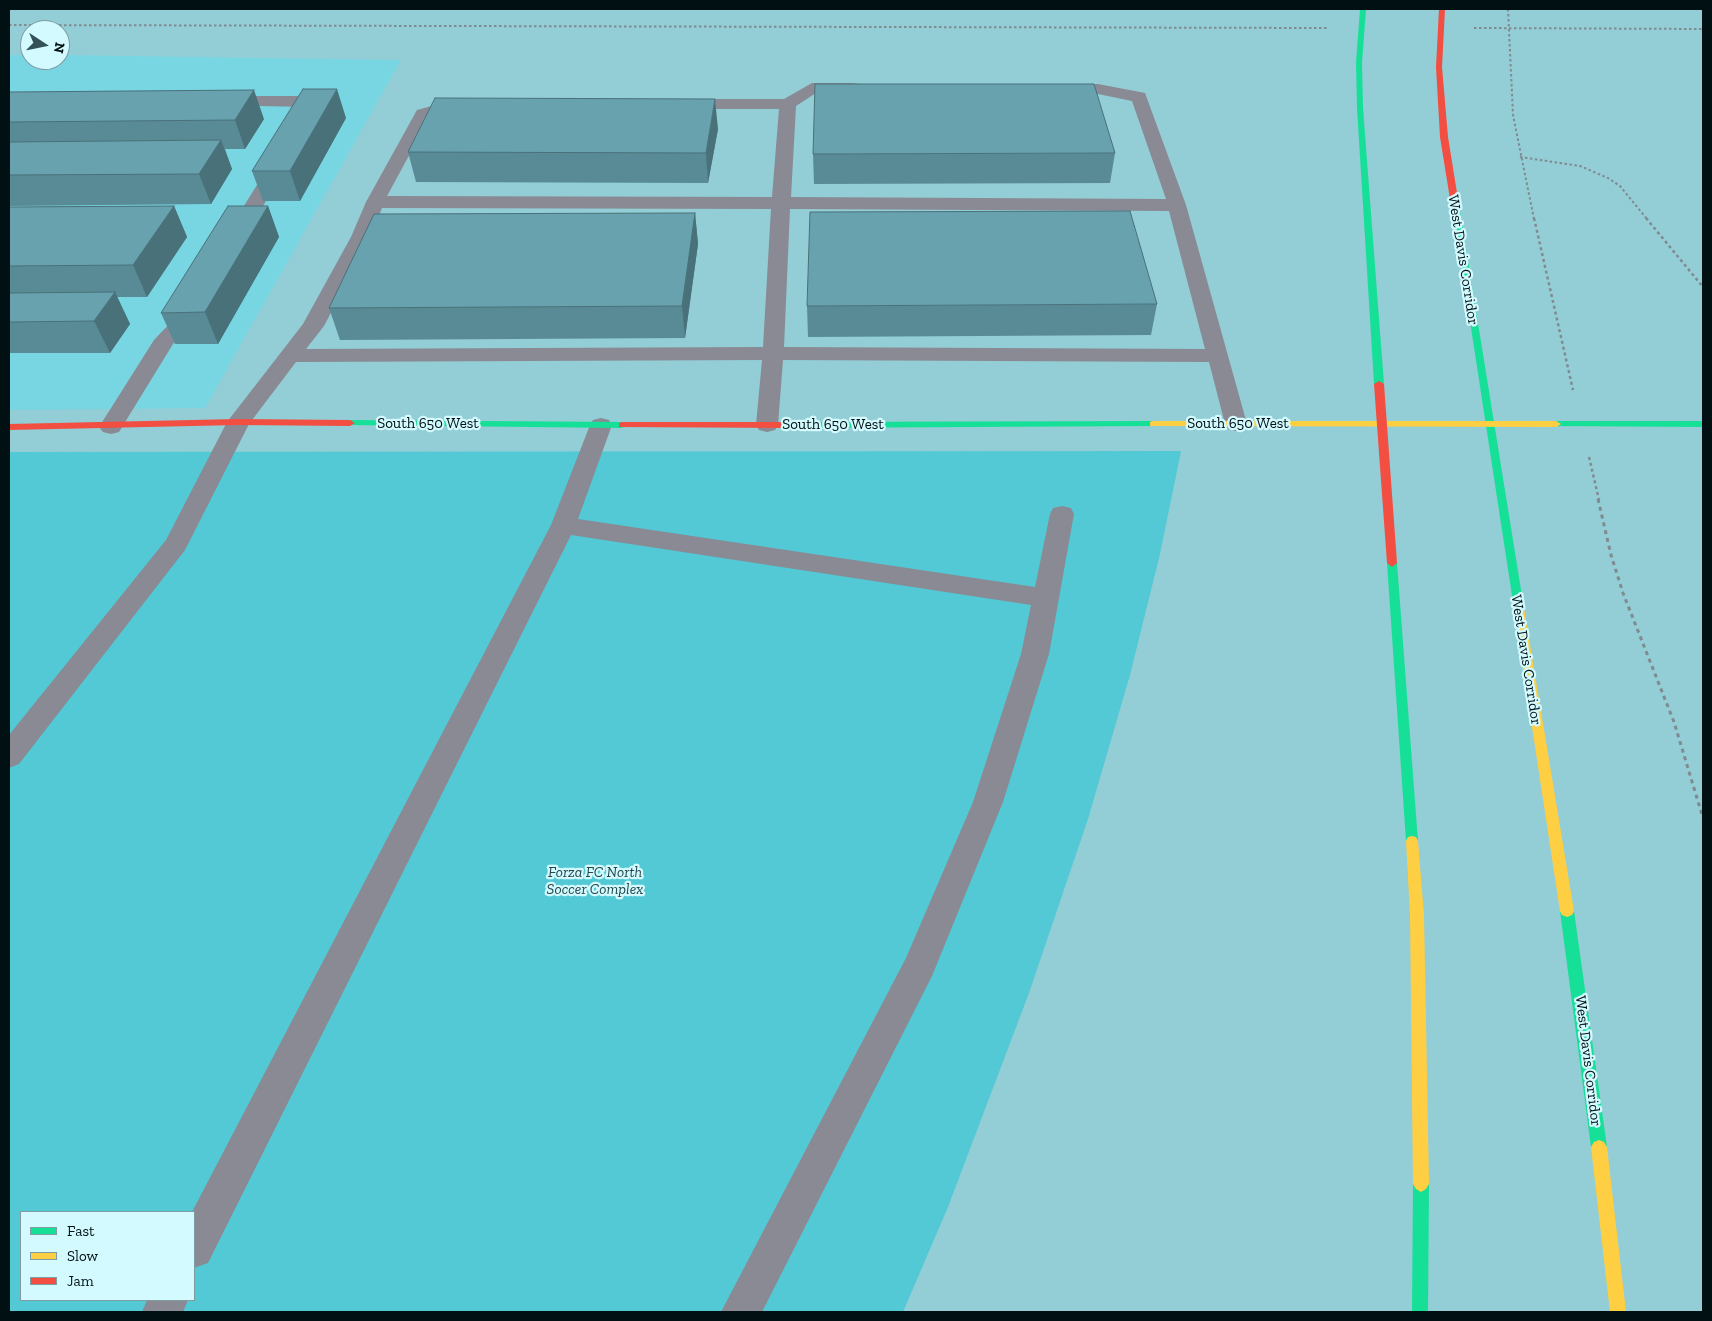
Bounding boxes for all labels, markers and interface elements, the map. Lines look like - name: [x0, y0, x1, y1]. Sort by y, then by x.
- north arrow: [20, 20, 70, 70]
- text: N: [50, 41, 69, 55]
- street label: West Davis Corridor: [1444, 194, 1482, 326]
- street label: South 650 West: [377, 415, 479, 433]
- street label: South 650 West: [1187, 415, 1289, 433]
- street label: South 650 West: [782, 416, 884, 434]
- street label: West Davis Corridor: [1507, 594, 1545, 726]
- park label: Forza FC North Soccer Complex: [547, 864, 643, 899]
- street label: West Davis Corridor: [1571, 995, 1605, 1127]
- legend: [20, 1211, 195, 1301]
- text: Fast: [67, 1222, 95, 1240]
- text: Slow: [67, 1247, 98, 1265]
- text: Jam: [67, 1272, 94, 1290]

